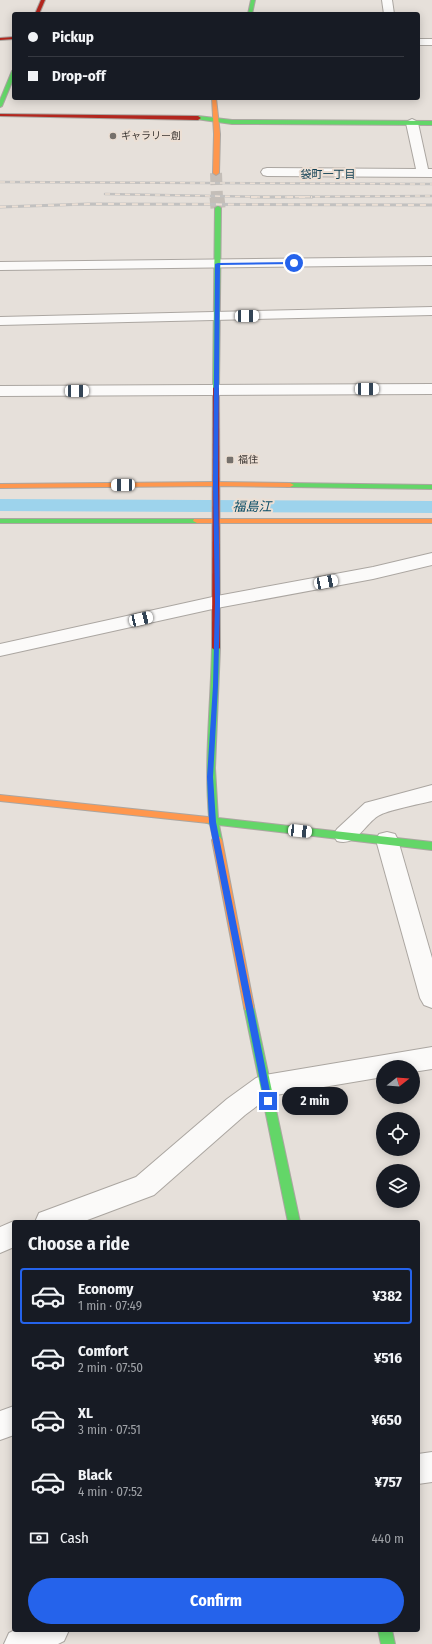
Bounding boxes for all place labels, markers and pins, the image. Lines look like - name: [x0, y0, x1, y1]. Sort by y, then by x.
- place label: ギャラリー創: [121, 130, 181, 142]
- marker: ギャラリー創: [108, 131, 118, 141]
- place label: 福住: [238, 454, 258, 466]
- marker: 福住: [225, 455, 235, 465]

